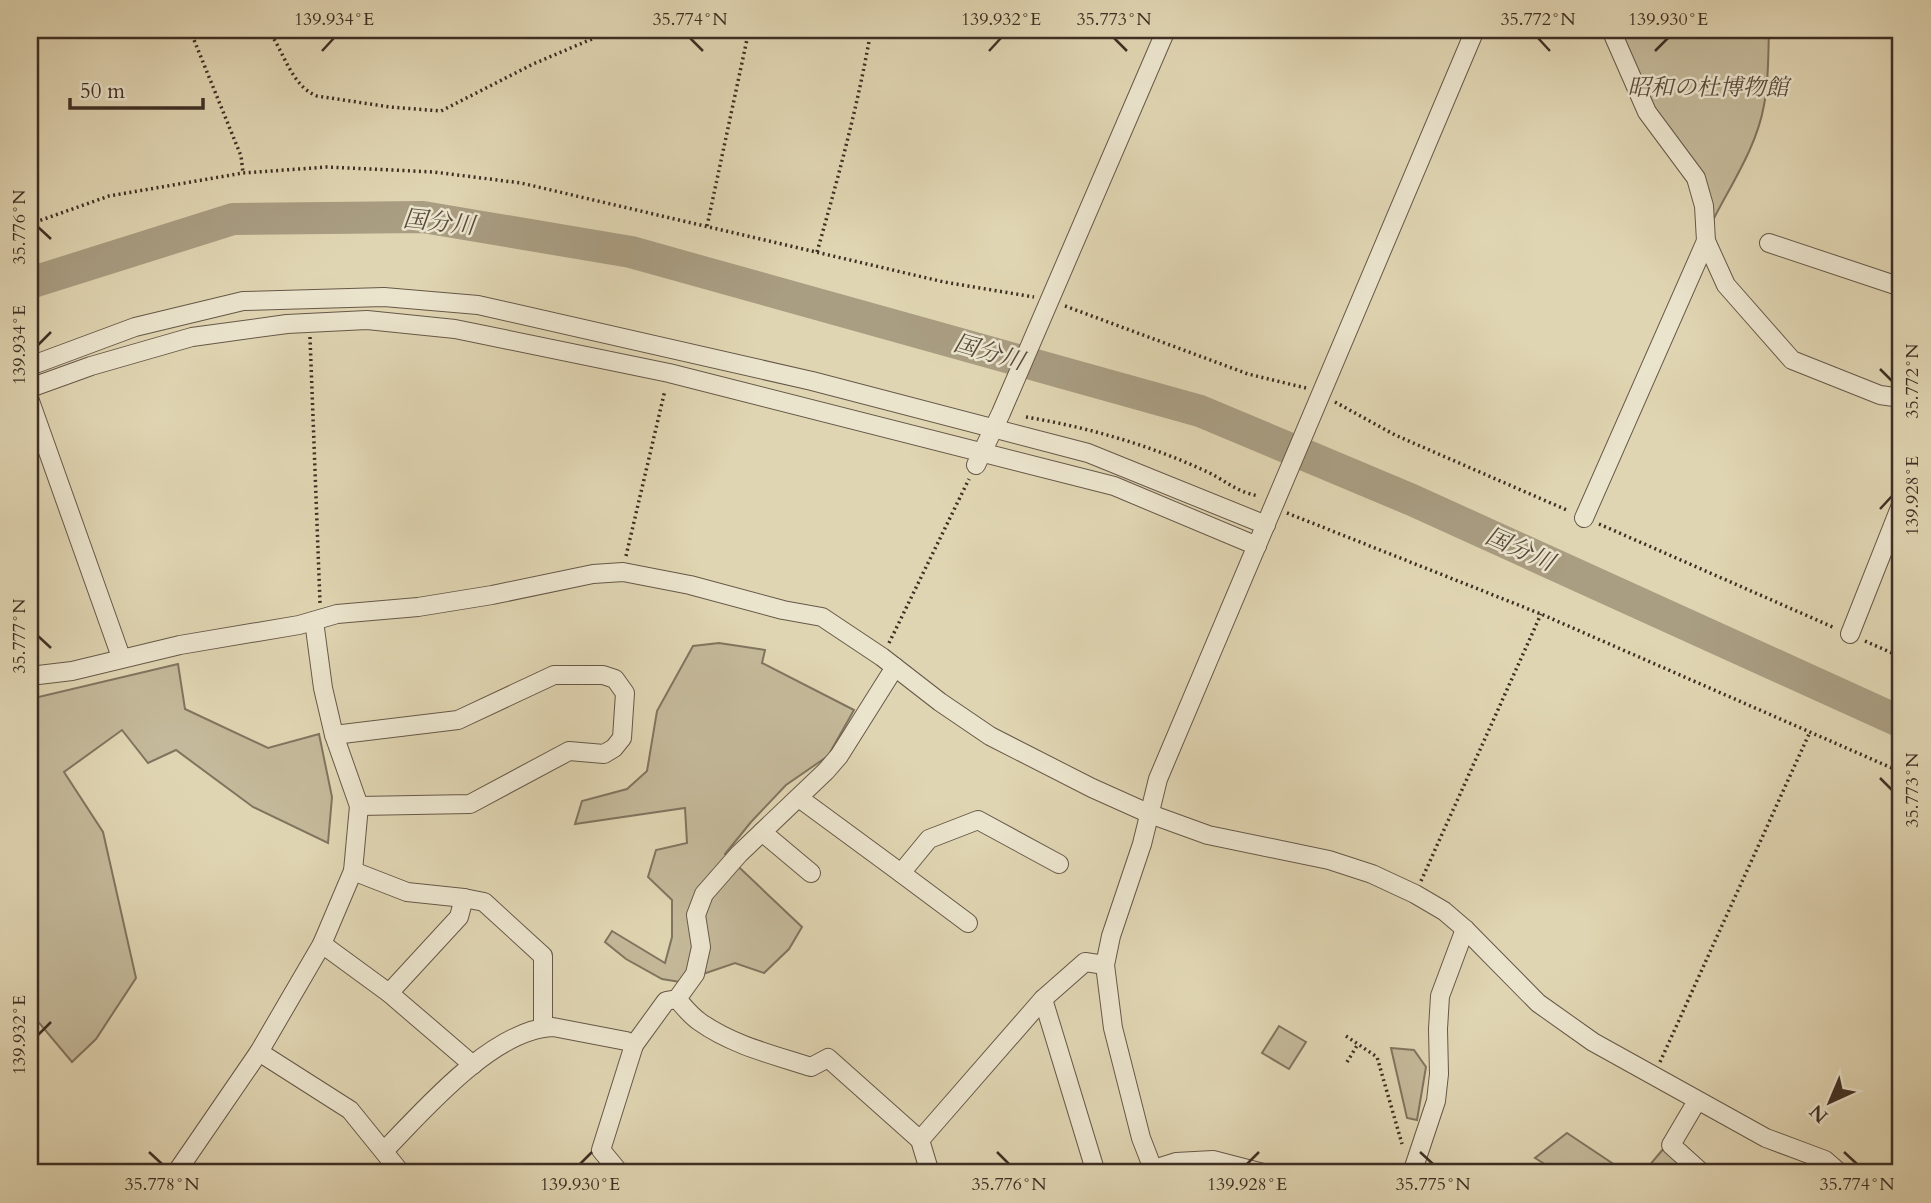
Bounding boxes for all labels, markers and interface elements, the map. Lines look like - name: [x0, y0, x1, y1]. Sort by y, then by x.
- text: 139.934°E: [294, 7, 374, 32]
- text: 35.774°N: [652, 7, 728, 32]
- text: 139.932°E: [961, 7, 1041, 32]
- text: 35.773°N: [1076, 7, 1152, 32]
- text: 35.772°N: [1500, 7, 1576, 32]
- text: 139.930°E: [1628, 7, 1708, 32]
- scale bar: [70, 66, 203, 110]
- park label: 昭和の杜博物館: [1628, 72, 1793, 103]
- text: 50 m: [80, 77, 125, 106]
- text: 35.776°N: [7, 189, 32, 265]
- water label: 国分川: [401, 202, 479, 243]
- text: 139.934°E: [7, 305, 32, 385]
- water label: 国分川: [950, 327, 1031, 379]
- text: 35.772°N: [1900, 343, 1925, 419]
- text: 139.928°E: [1900, 456, 1925, 536]
- water label: 国分川: [1480, 520, 1562, 580]
- text: 35.777°N: [7, 598, 32, 674]
- text: 35.773°N: [1900, 752, 1925, 828]
- text: 139.932°E: [7, 995, 32, 1075]
- north arrow: [1794, 1066, 1864, 1136]
- text: N: [1804, 1098, 1834, 1129]
- text: 35.778°N: [124, 1172, 200, 1197]
- text: 139.930°E: [540, 1172, 620, 1197]
- text: 35.776°N: [971, 1172, 1047, 1197]
- text: 139.928°E: [1207, 1172, 1287, 1197]
- text: 35.775°N: [1395, 1172, 1471, 1197]
- text: 35.774°N: [1819, 1172, 1895, 1197]

